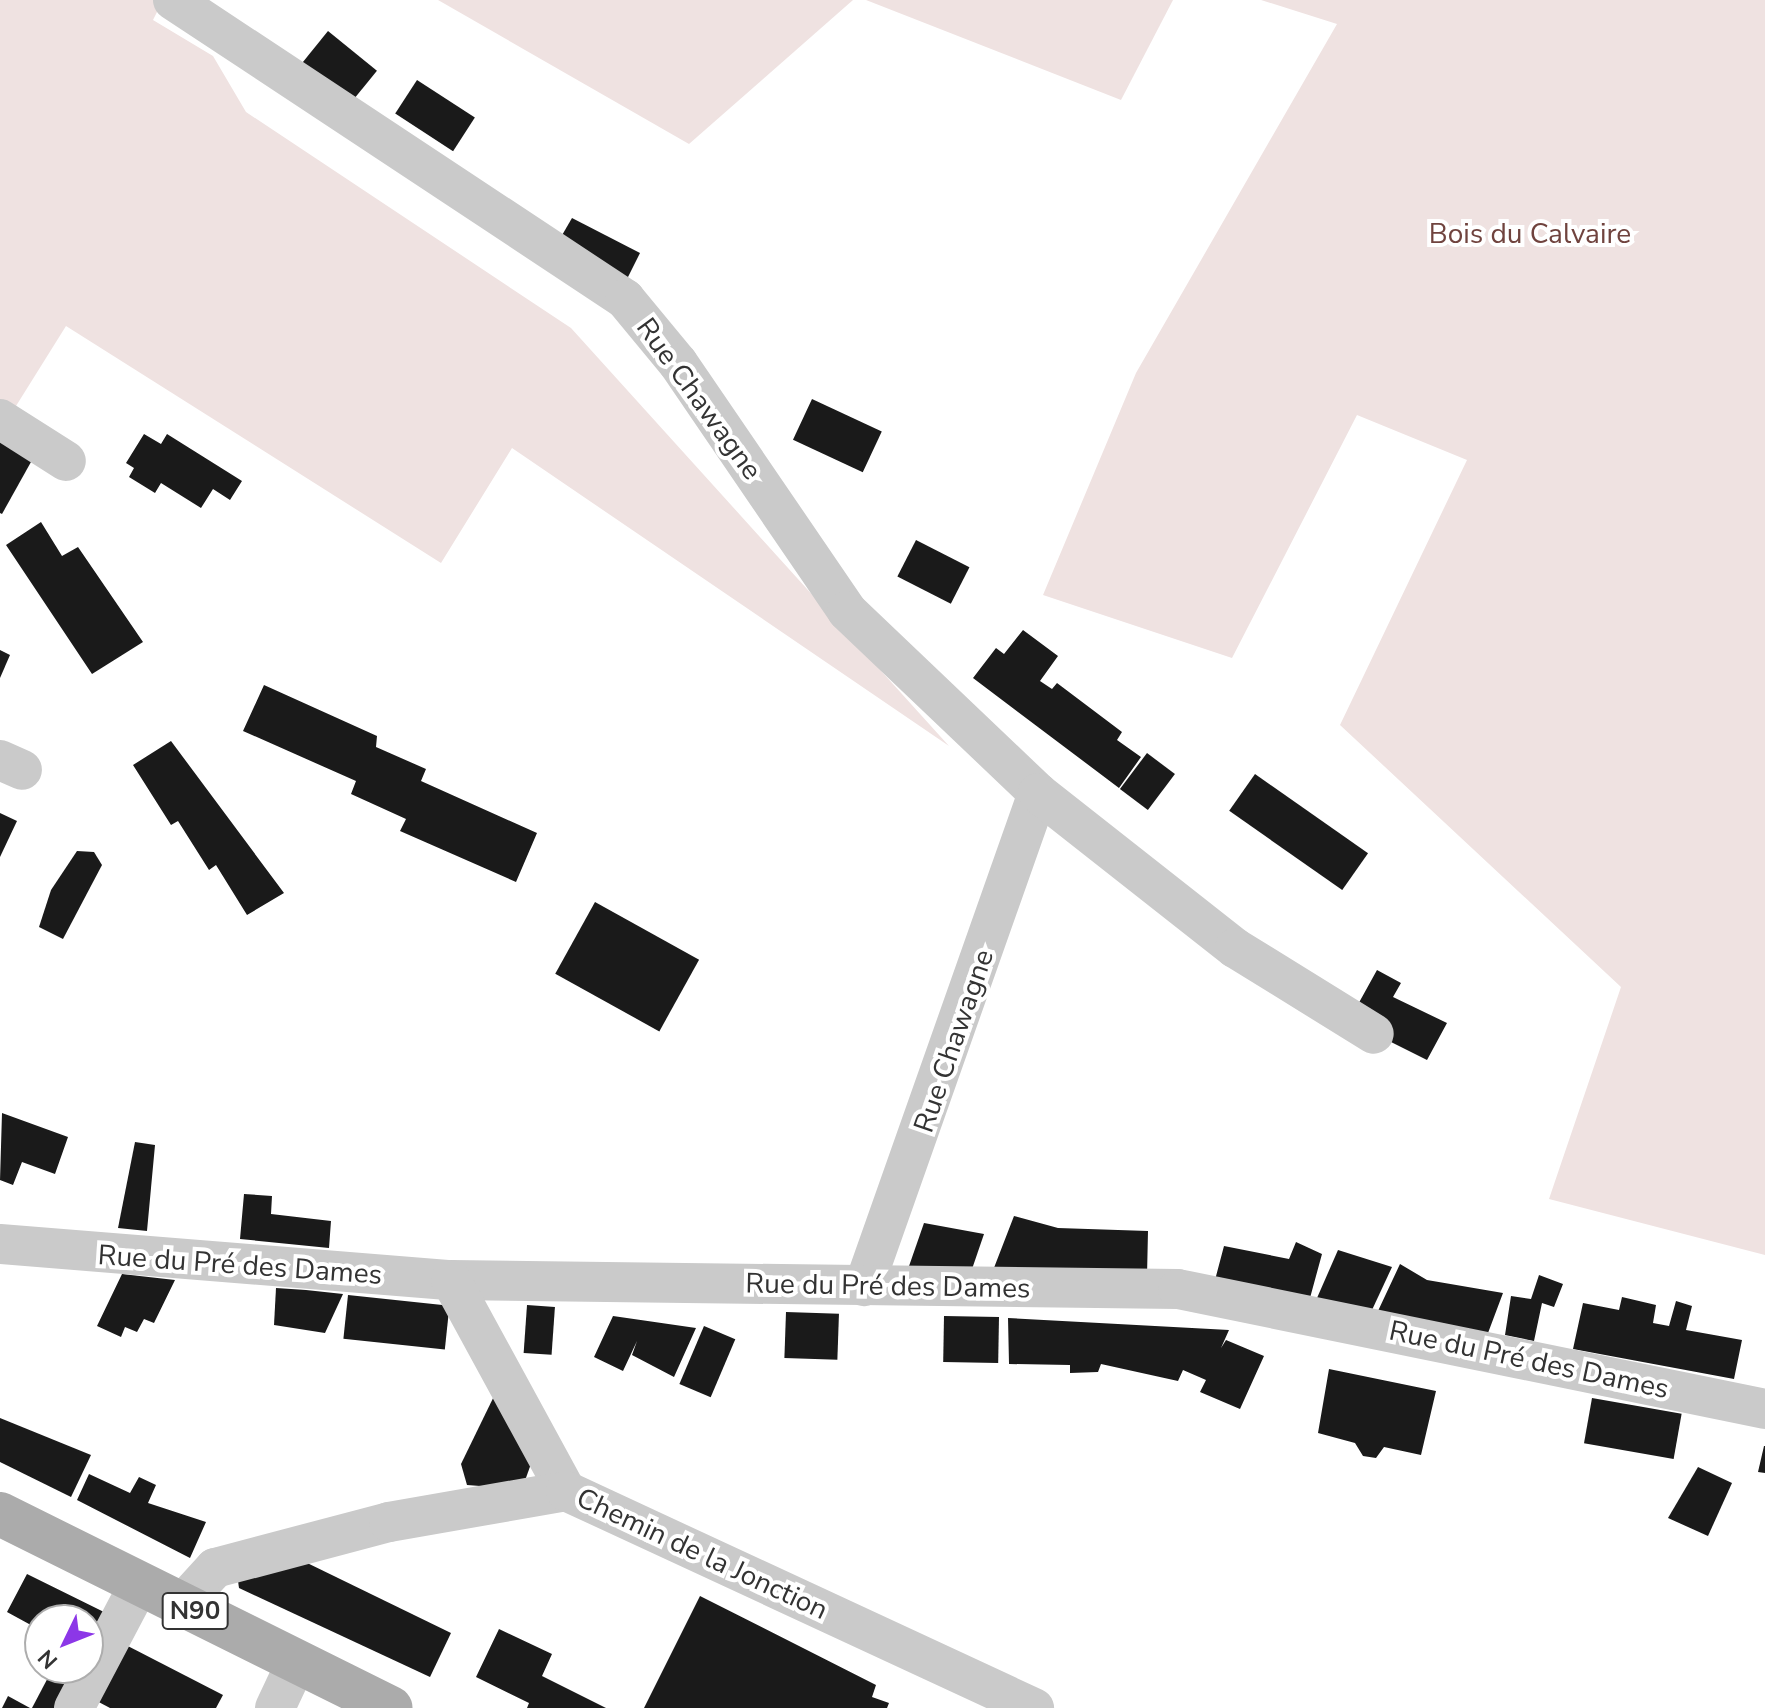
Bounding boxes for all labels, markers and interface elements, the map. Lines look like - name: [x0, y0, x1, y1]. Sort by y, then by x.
- park label: Bois du Calvaire: [1429, 217, 1631, 251]
- street label: Rue Chawagne: [629, 312, 769, 486]
- street label: Rue Chawagne: [907, 945, 1001, 1137]
- street label: Rue du Pré des Dames: [97, 1238, 383, 1292]
- street label: Rue du Pré des Dames: [745, 1267, 1031, 1305]
- street label: Rue du Pré des Dames: [1386, 1314, 1672, 1406]
- street label: Chemin de la Jonction: [571, 1481, 833, 1627]
- road number: N90: [161, 1589, 229, 1633]
- north arrow: [24, 1604, 104, 1684]
- text: N: [31, 1643, 64, 1675]

